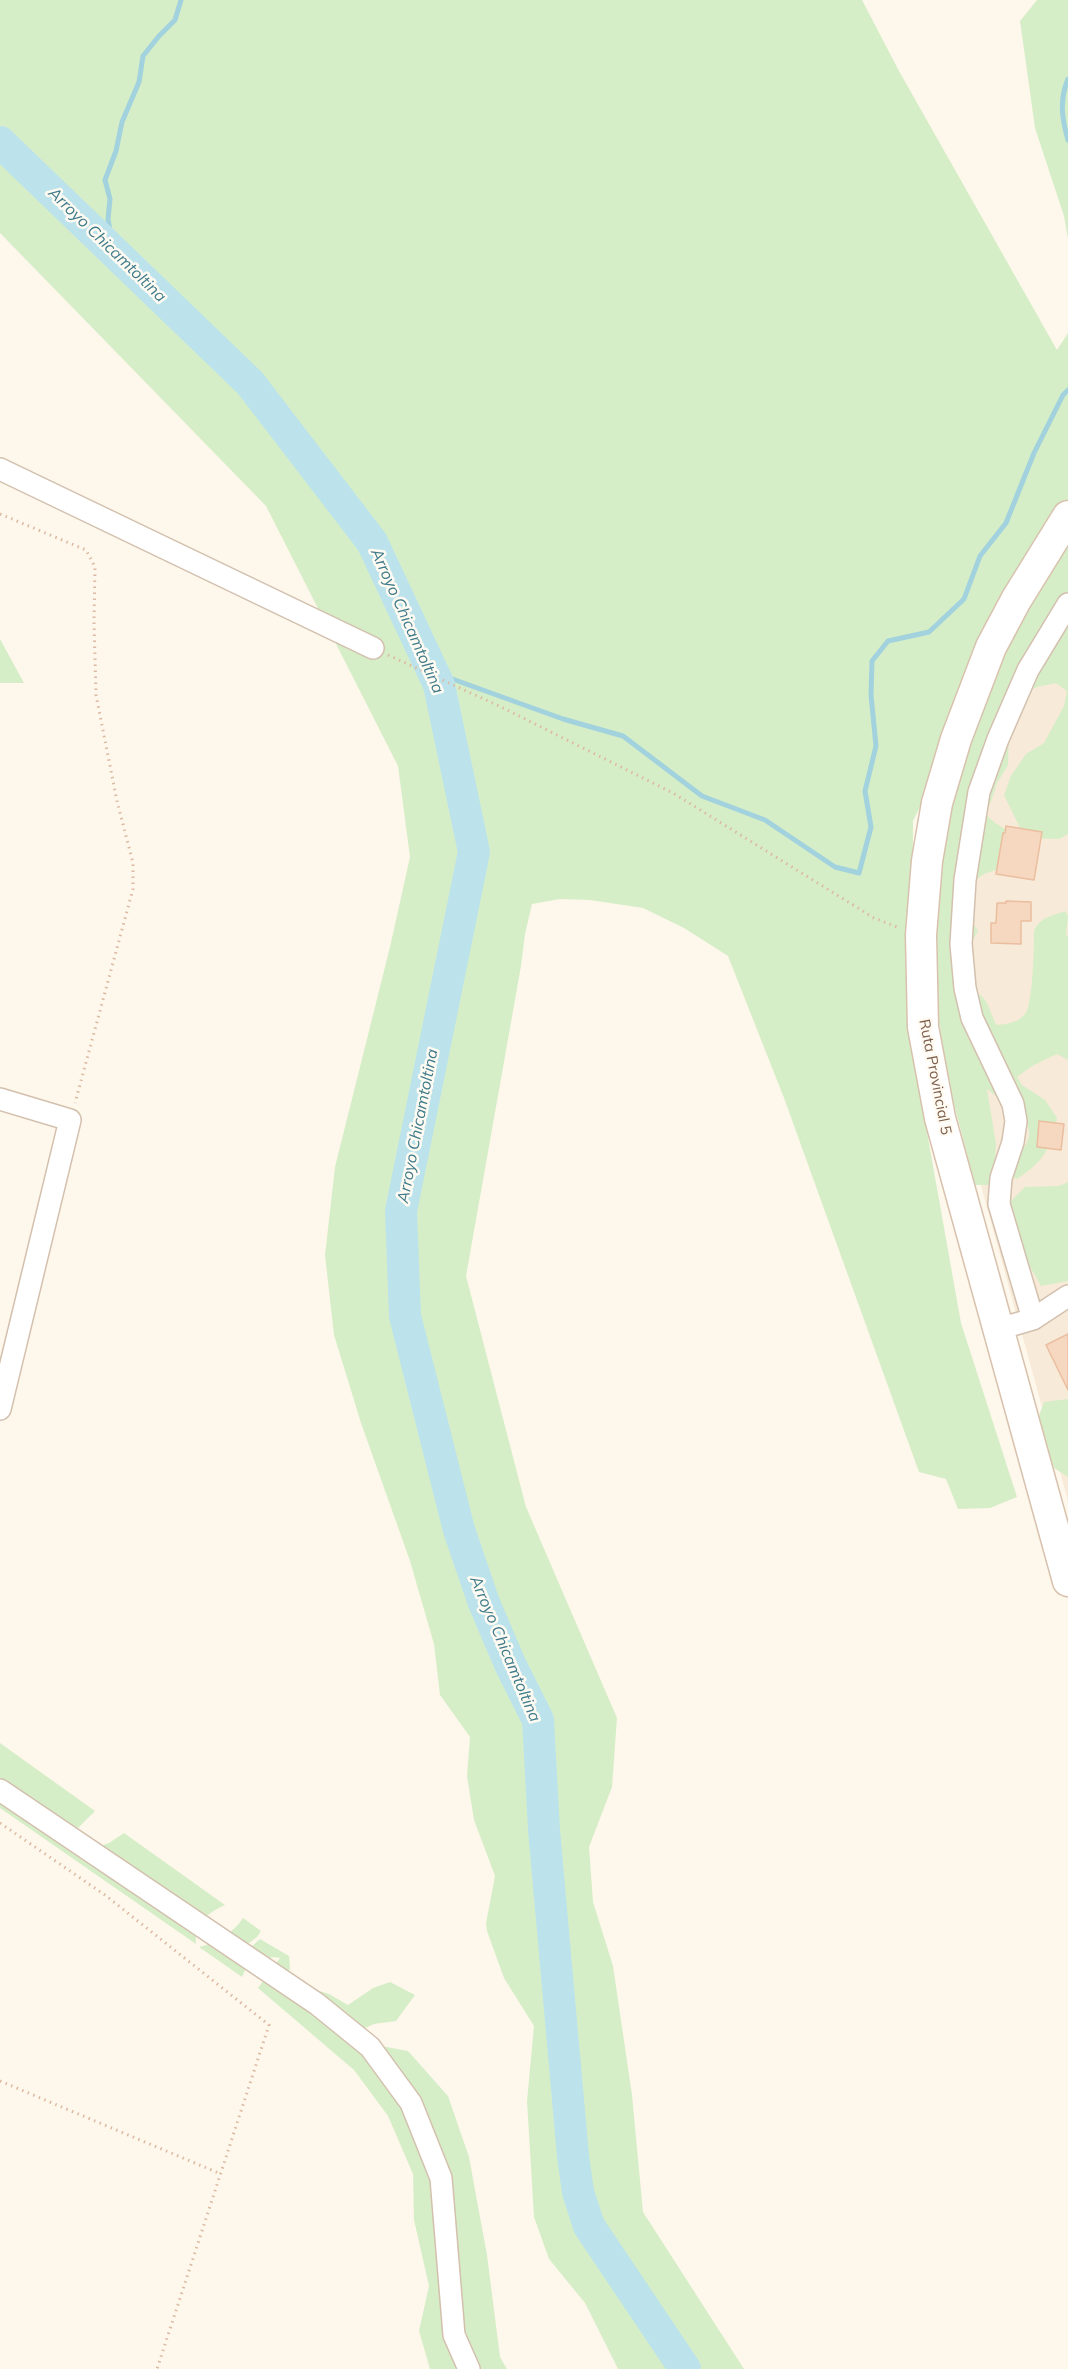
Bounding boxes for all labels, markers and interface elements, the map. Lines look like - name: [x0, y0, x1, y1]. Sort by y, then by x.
- water label: Arroyo Chicamtoltina: [44, 184, 170, 306]
- water label: Arroyo Chicamtoltina: [366, 546, 448, 696]
- street label: Ruta Provincial 5: [915, 1018, 955, 1136]
- water label: Arroyo Chicamtoltina: [394, 1047, 442, 1205]
- water label: Arroyo Chicamtoltina: [466, 1573, 544, 1725]

